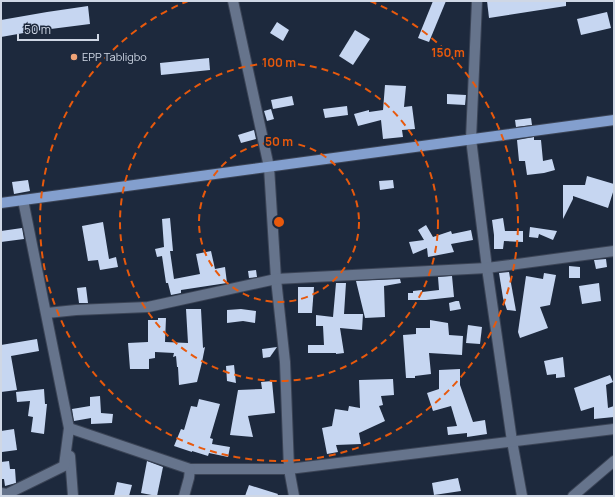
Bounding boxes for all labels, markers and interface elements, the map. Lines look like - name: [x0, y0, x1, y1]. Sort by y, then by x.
- scale bar: [18, 16, 98, 42]
- text: 50 m: [24, 21, 51, 38]
- text: 150 m: [431, 44, 465, 61]
- place label: EPP Tabligbo: [82, 49, 147, 64]
- marker: EPP Tabligbo: [69, 52, 79, 62]
- text: 100 m: [262, 54, 296, 71]
- text: 50 m: [265, 133, 293, 150]
- centre of rings: [272, 215, 286, 229]

